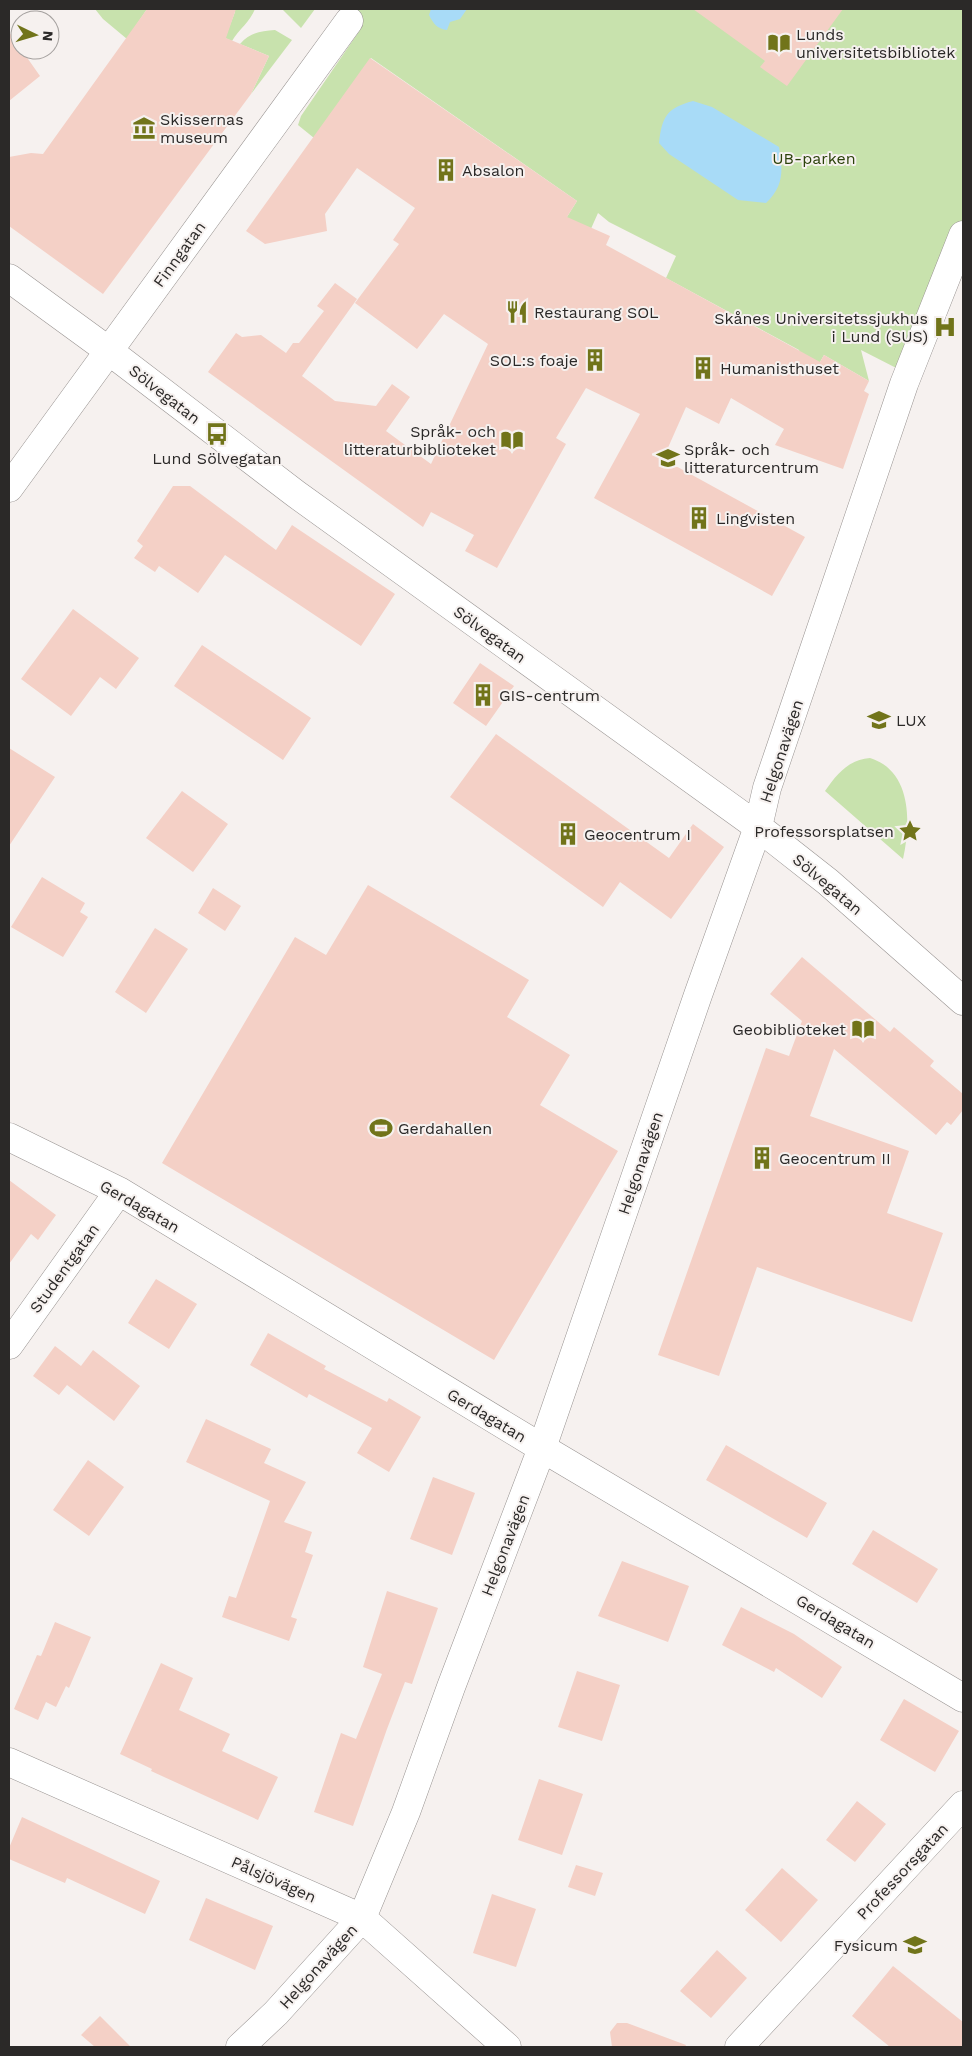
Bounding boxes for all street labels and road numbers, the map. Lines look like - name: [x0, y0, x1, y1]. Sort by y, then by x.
- street label: Finngatan: [149, 218, 210, 291]
- street label: Sölvegatan: [125, 361, 204, 428]
- street label: Sölvegatan: [450, 602, 530, 667]
- street label: Helgonavägen: [756, 697, 807, 805]
- street label: Sölvegatan: [789, 850, 866, 919]
- street label: Helgonavägen: [614, 1109, 667, 1217]
- street label: Gerdagatan: [96, 1176, 183, 1237]
- street label: Studentgatan: [26, 1220, 103, 1317]
- street label: Gerdagatan: [444, 1384, 530, 1447]
- street label: Helgonavägen: [477, 1492, 534, 1599]
- street label: Gerdagatan: [793, 1590, 879, 1653]
- street label: Professorsgatan: [853, 1819, 952, 1923]
- street label: Pålsjövägen: [228, 1852, 319, 1907]
- street label: Helgonavägen: [275, 1920, 361, 2013]

